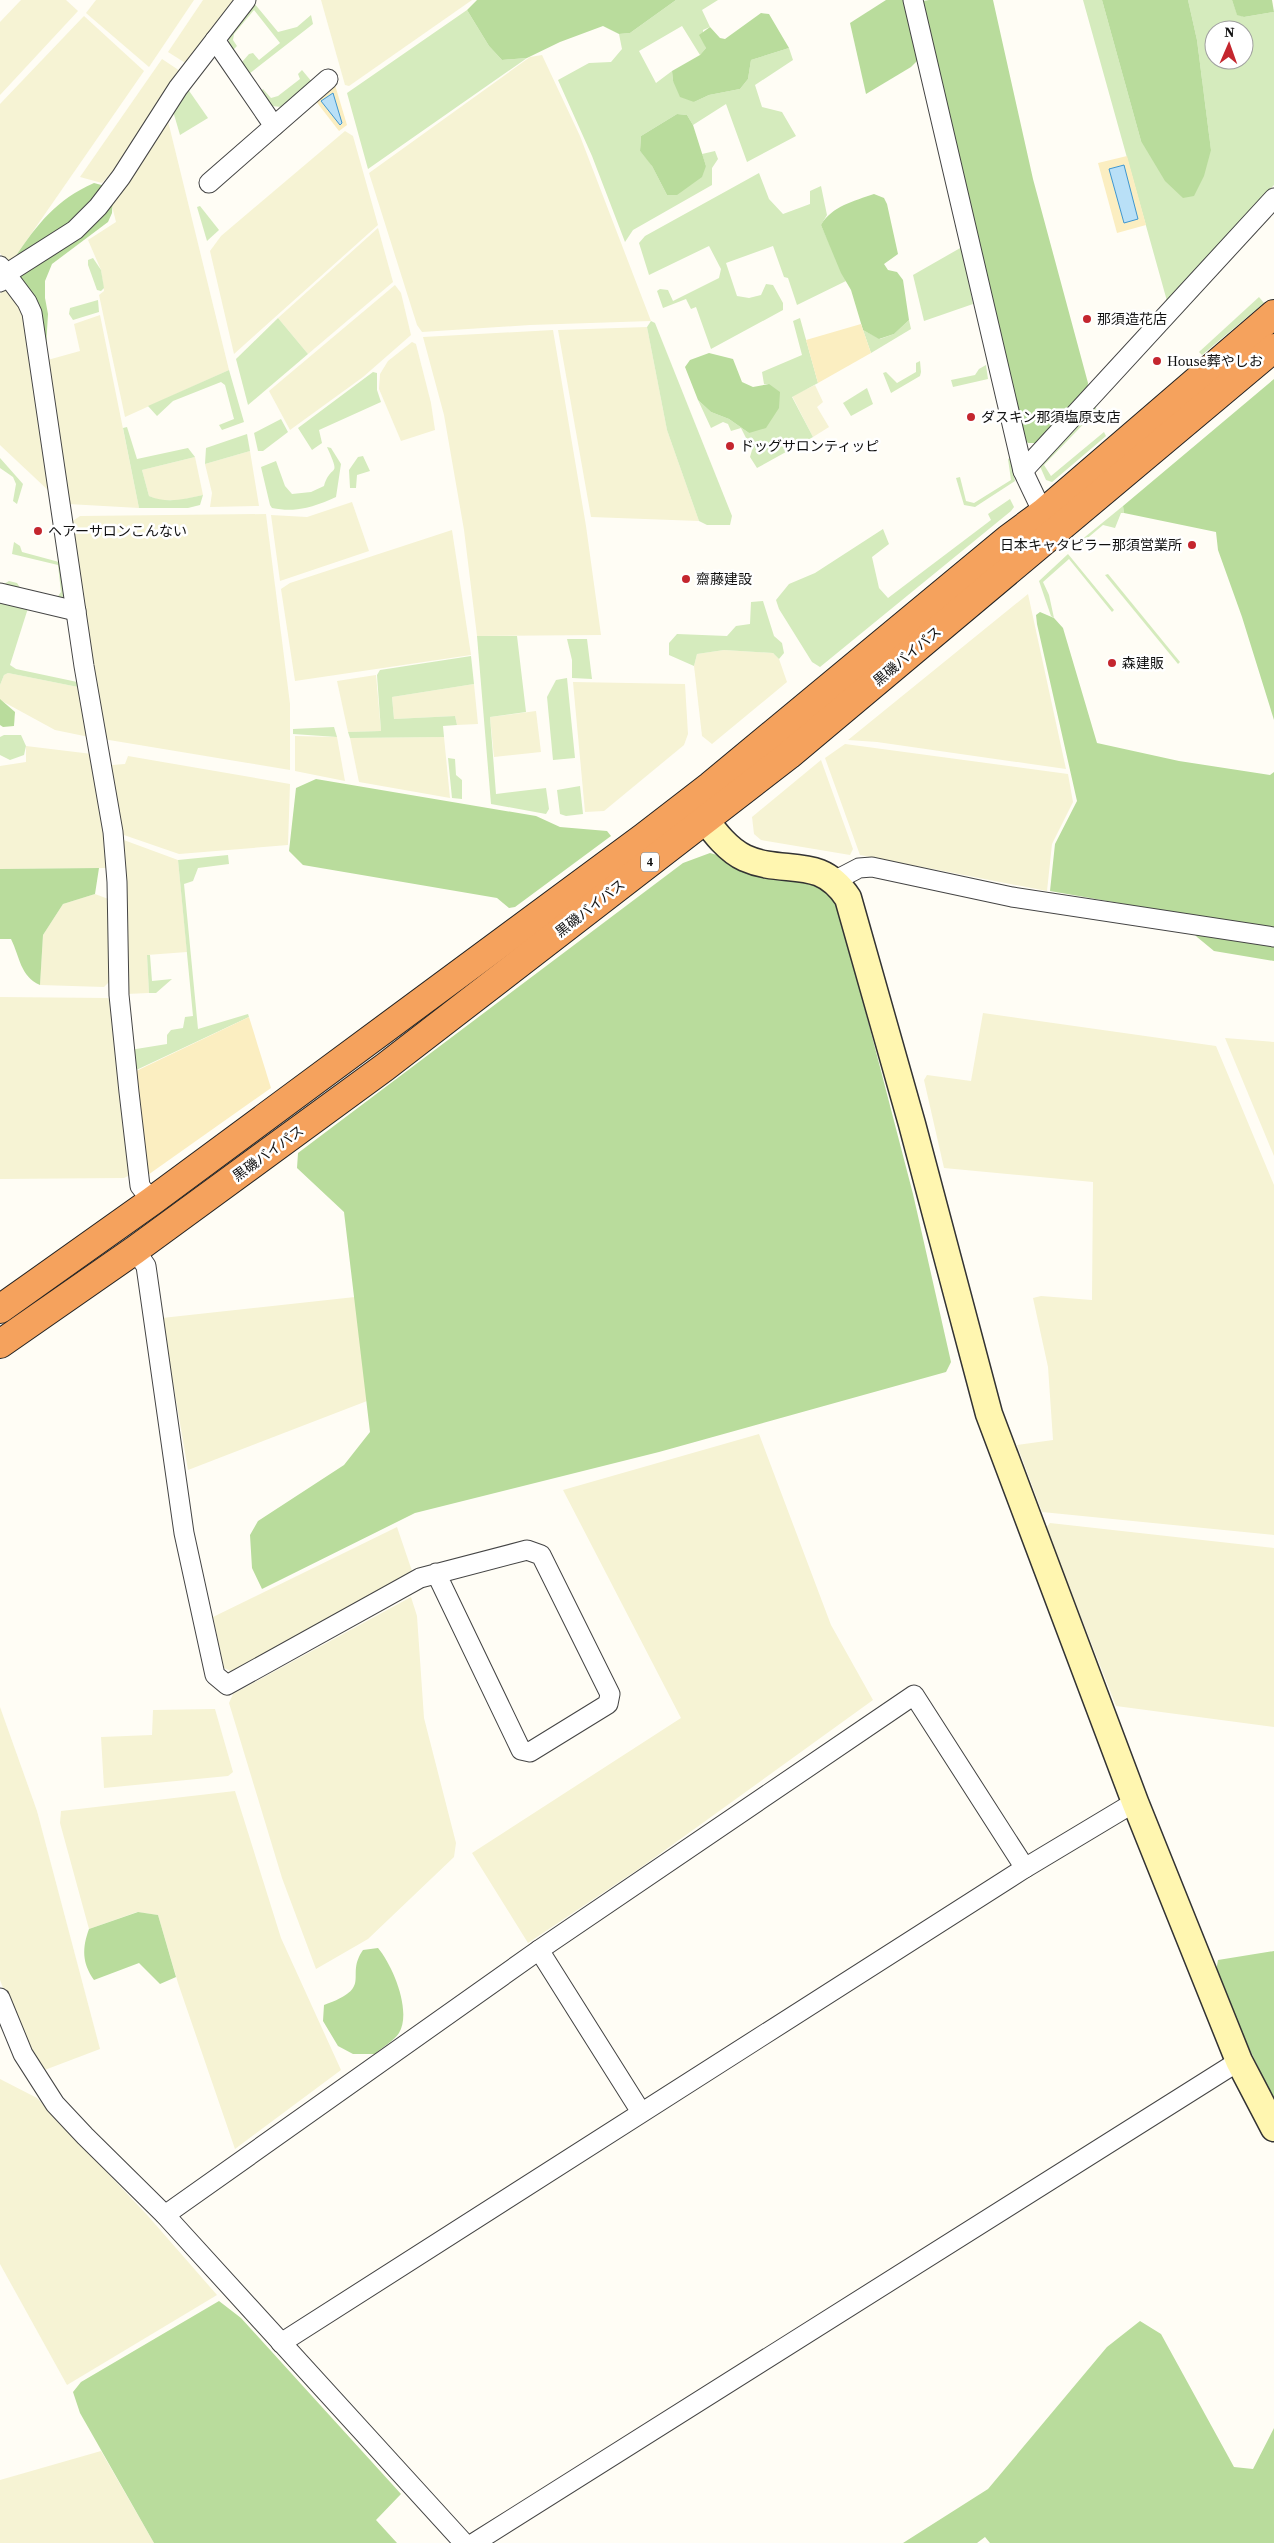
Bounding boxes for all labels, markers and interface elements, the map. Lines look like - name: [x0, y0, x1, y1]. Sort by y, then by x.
- north arrow: [1204, 20, 1254, 70]
- text: N: [1224, 22, 1235, 42]
- place label: 那須造花店: [1097, 309, 1167, 329]
- marker: 那須造花店: [1081, 313, 1093, 325]
- place label: House葬やしお: [1167, 351, 1263, 371]
- marker: House葬やしお: [1151, 355, 1163, 367]
- place label: ダスキン那須塩原支店: [981, 407, 1121, 427]
- marker: ダスキン那須塩原支店: [965, 411, 977, 423]
- place label: ドッグサロンティッピ: [740, 436, 879, 456]
- marker: ドッグサロンティッピ: [724, 440, 736, 452]
- place label: ヘアーサロンこんない: [48, 521, 187, 541]
- marker: ヘアーサロンこんない: [32, 525, 44, 537]
- place label: 日本キャタピラー那須営業所: [1000, 535, 1182, 555]
- marker: 日本キャタピラー那須営業所: [1186, 539, 1198, 551]
- place label: 齋藤建設: [696, 569, 752, 589]
- marker: 齋藤建設: [680, 573, 692, 585]
- street label: 黒磯バイパス: [868, 621, 946, 691]
- place label: 森建販: [1122, 653, 1164, 673]
- marker: 森建販: [1106, 657, 1118, 669]
- road number: 4: [641, 852, 659, 872]
- street label: 黒磯バイパス: [551, 874, 629, 942]
- street label: 黒磯バイパス: [228, 1120, 308, 1186]

